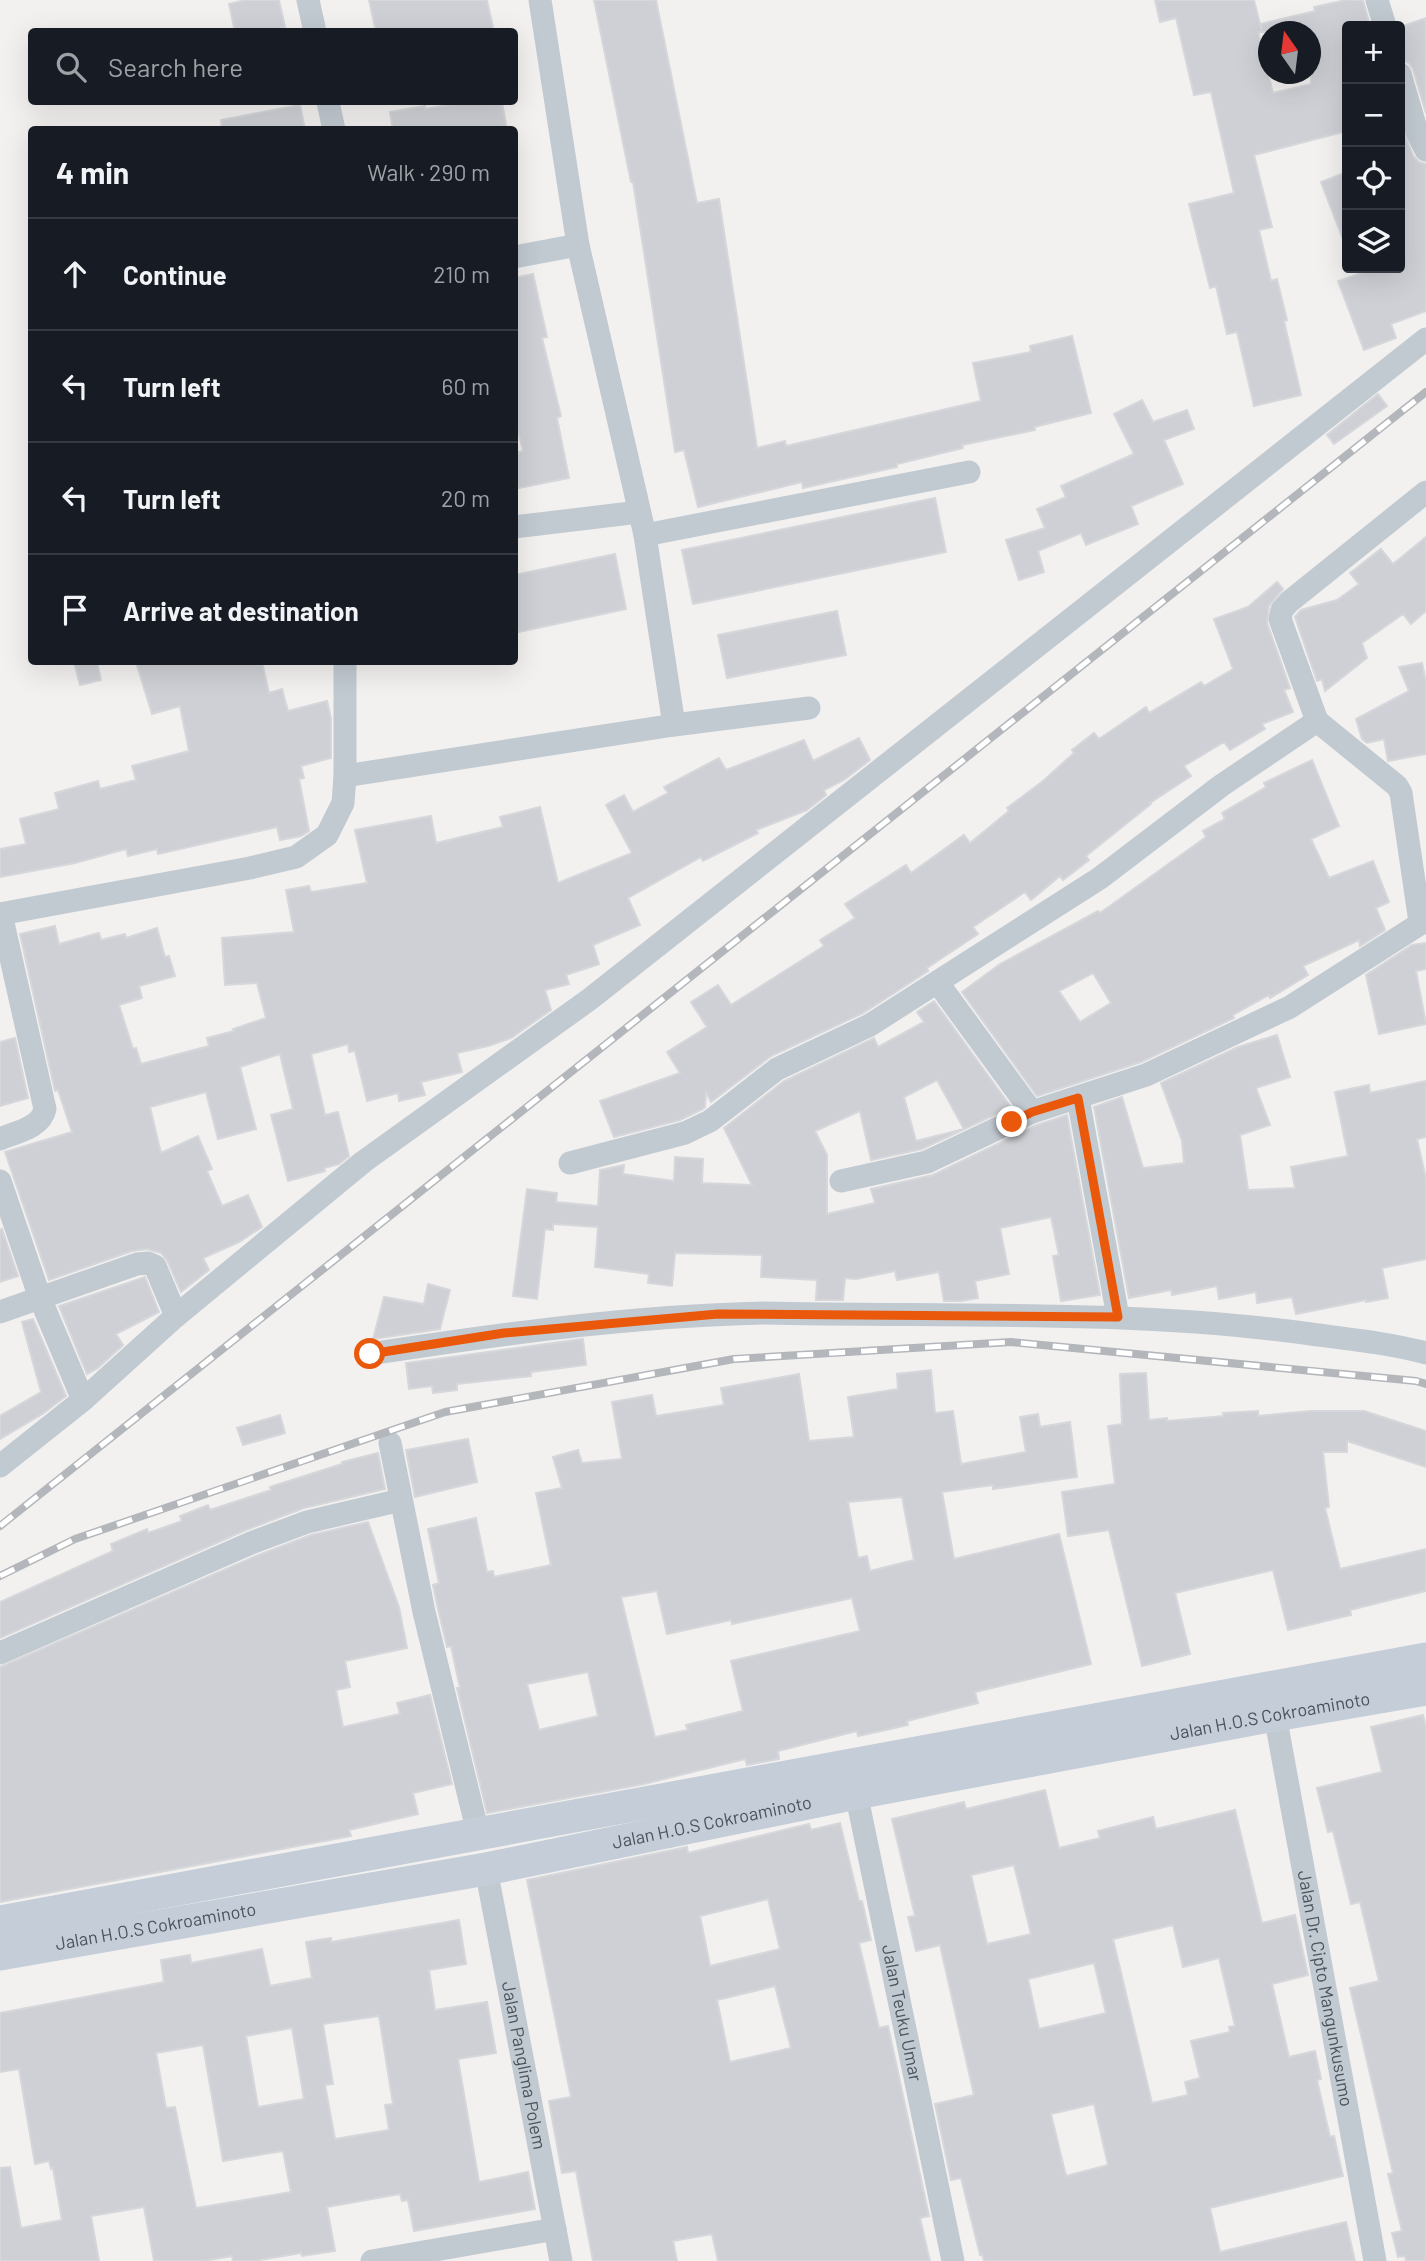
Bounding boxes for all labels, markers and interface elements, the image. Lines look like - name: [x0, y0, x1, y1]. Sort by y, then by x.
- north arrow: [1258, 21, 1321, 84]
- map controls: [1342, 21, 1405, 273]
- button: +: [1342, 21, 1405, 84]
- search box: [28, 28, 518, 105]
- icon: search: [52, 48, 90, 86]
- text: Search here: [108, 51, 243, 82]
- button: −: [1342, 84, 1405, 147]
- button: locate: [1342, 147, 1405, 210]
- text: 4 min: [56, 154, 129, 190]
- text: Walk · 290 m: [367, 158, 490, 186]
- button: layers: [1342, 210, 1405, 273]
- icon: ahead: [56, 255, 94, 293]
- text: Continue: [123, 259, 227, 290]
- text: 210 m: [433, 260, 490, 288]
- icon: left: [56, 367, 94, 405]
- text: Turn left: [123, 371, 221, 402]
- text: 60 m: [442, 372, 490, 400]
- icon: left: [56, 479, 94, 517]
- text: Turn left: [123, 483, 221, 514]
- text: 20 m: [441, 484, 490, 512]
- icon: arrive: [56, 591, 94, 629]
- text: Arrive at destination: [123, 595, 359, 626]
- route end: [996, 1106, 1027, 1137]
- route start: [354, 1338, 385, 1369]
- street label: Jalan H.O.S Cokroaminoto: [1168, 1687, 1372, 1744]
- street label: Jalan H.O.S Cokroaminoto: [610, 1790, 814, 1853]
- street label: Jalan Dr. Cipto Mangunkusumo: [1294, 1868, 1358, 2108]
- street label: Jalan H.O.S Cokroaminoto: [53, 1897, 258, 1954]
- street label: Jalan Teuku Umar: [878, 1942, 928, 2084]
- street label: Jalan Panglima Polem: [498, 1979, 551, 2151]

